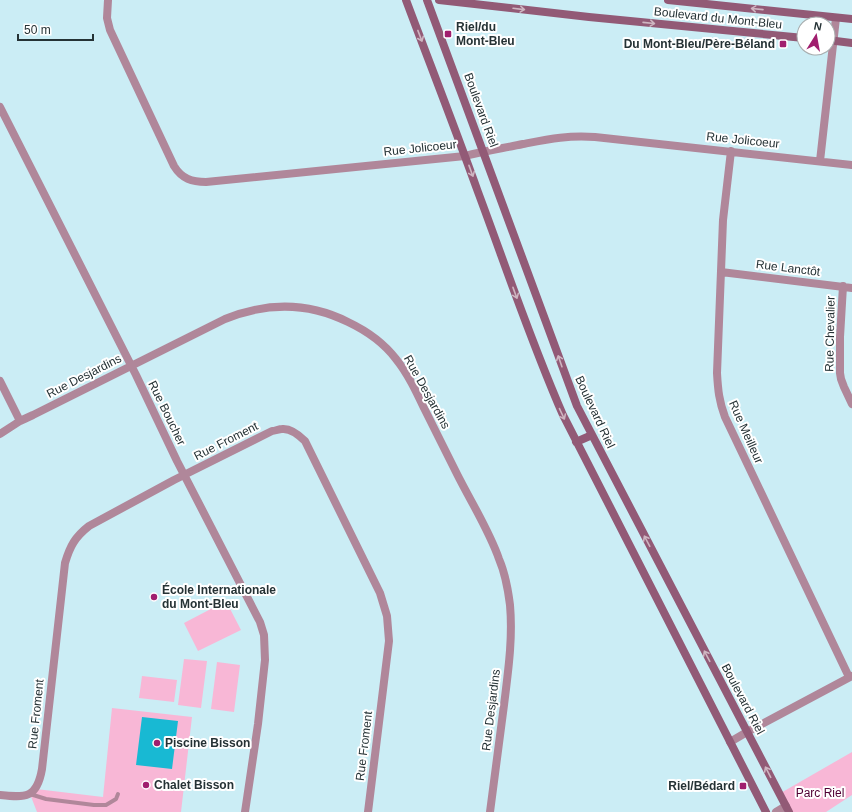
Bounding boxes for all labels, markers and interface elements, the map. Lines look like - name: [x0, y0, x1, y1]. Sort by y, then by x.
- street label: Boulevard du Mont-Bleu: [653, 4, 783, 32]
- one-way arrow: [512, 5, 525, 13]
- one-way arrow: [751, 6, 764, 13]
- scale bar: [18, 16, 93, 42]
- north arrow: [796, 16, 836, 56]
- one-way arrow: [642, 19, 655, 27]
- place label: Riel/du Mont-Bleu: [456, 20, 515, 48]
- text: N: [813, 20, 823, 33]
- text: 50 m: [24, 23, 51, 37]
- marker: Riel/du Mont-Bleu: [443, 29, 453, 39]
- one-way arrow: [416, 30, 424, 42]
- place label: Du Mont-Bleu/Père-Béland: [624, 37, 775, 51]
- marker: Du Mont-Bleu/Père-Béland: [778, 39, 788, 49]
- street label: Boulevard Riel: [461, 71, 501, 149]
- street label: Rue Jolicoeur: [706, 129, 780, 151]
- street label: Rue Jolicoeur: [383, 137, 457, 159]
- one-way arrow: [467, 165, 475, 177]
- street label: Rue Lanctôt: [755, 257, 822, 279]
- one-way arrow: [512, 287, 520, 299]
- street label: Rue Chevalier: [822, 296, 838, 372]
- street label: Rue Desjardins: [44, 351, 124, 401]
- street label: Rue Desjardins: [401, 353, 453, 431]
- one-way arrow: [556, 356, 564, 368]
- street label: Boulevard Riel: [572, 374, 618, 450]
- street label: Rue Boucher: [145, 378, 189, 448]
- street label: Rue Meilleur: [726, 398, 766, 466]
- one-way arrow: [559, 408, 567, 420]
- street label: Rue Froment: [192, 419, 261, 463]
- one-way arrow: [643, 535, 650, 547]
- place label: École Internationale du Mont-Bleu: [162, 582, 276, 611]
- marker: École Internationale du Mont-Bleu: [149, 592, 159, 602]
- one-way arrow: [703, 651, 711, 663]
- street label: Boulevard Riel: [718, 661, 768, 737]
- street label: Rue Desjardins: [479, 668, 503, 752]
- street label: Rue Froment: [25, 678, 47, 750]
- street label: Rue Froment: [353, 710, 375, 782]
- place label: Piscine Bisson: [165, 736, 250, 750]
- marker: Piscine Bisson: [152, 738, 162, 748]
- one-way arrow: [763, 766, 771, 778]
- place label: Chalet Bisson: [154, 778, 234, 792]
- place label: Riel/Bédard: [668, 779, 735, 793]
- marker: Chalet Bisson: [141, 780, 151, 790]
- marker: Riel/Bédard: [738, 781, 748, 791]
- park label: Parc Riel: [796, 786, 844, 800]

